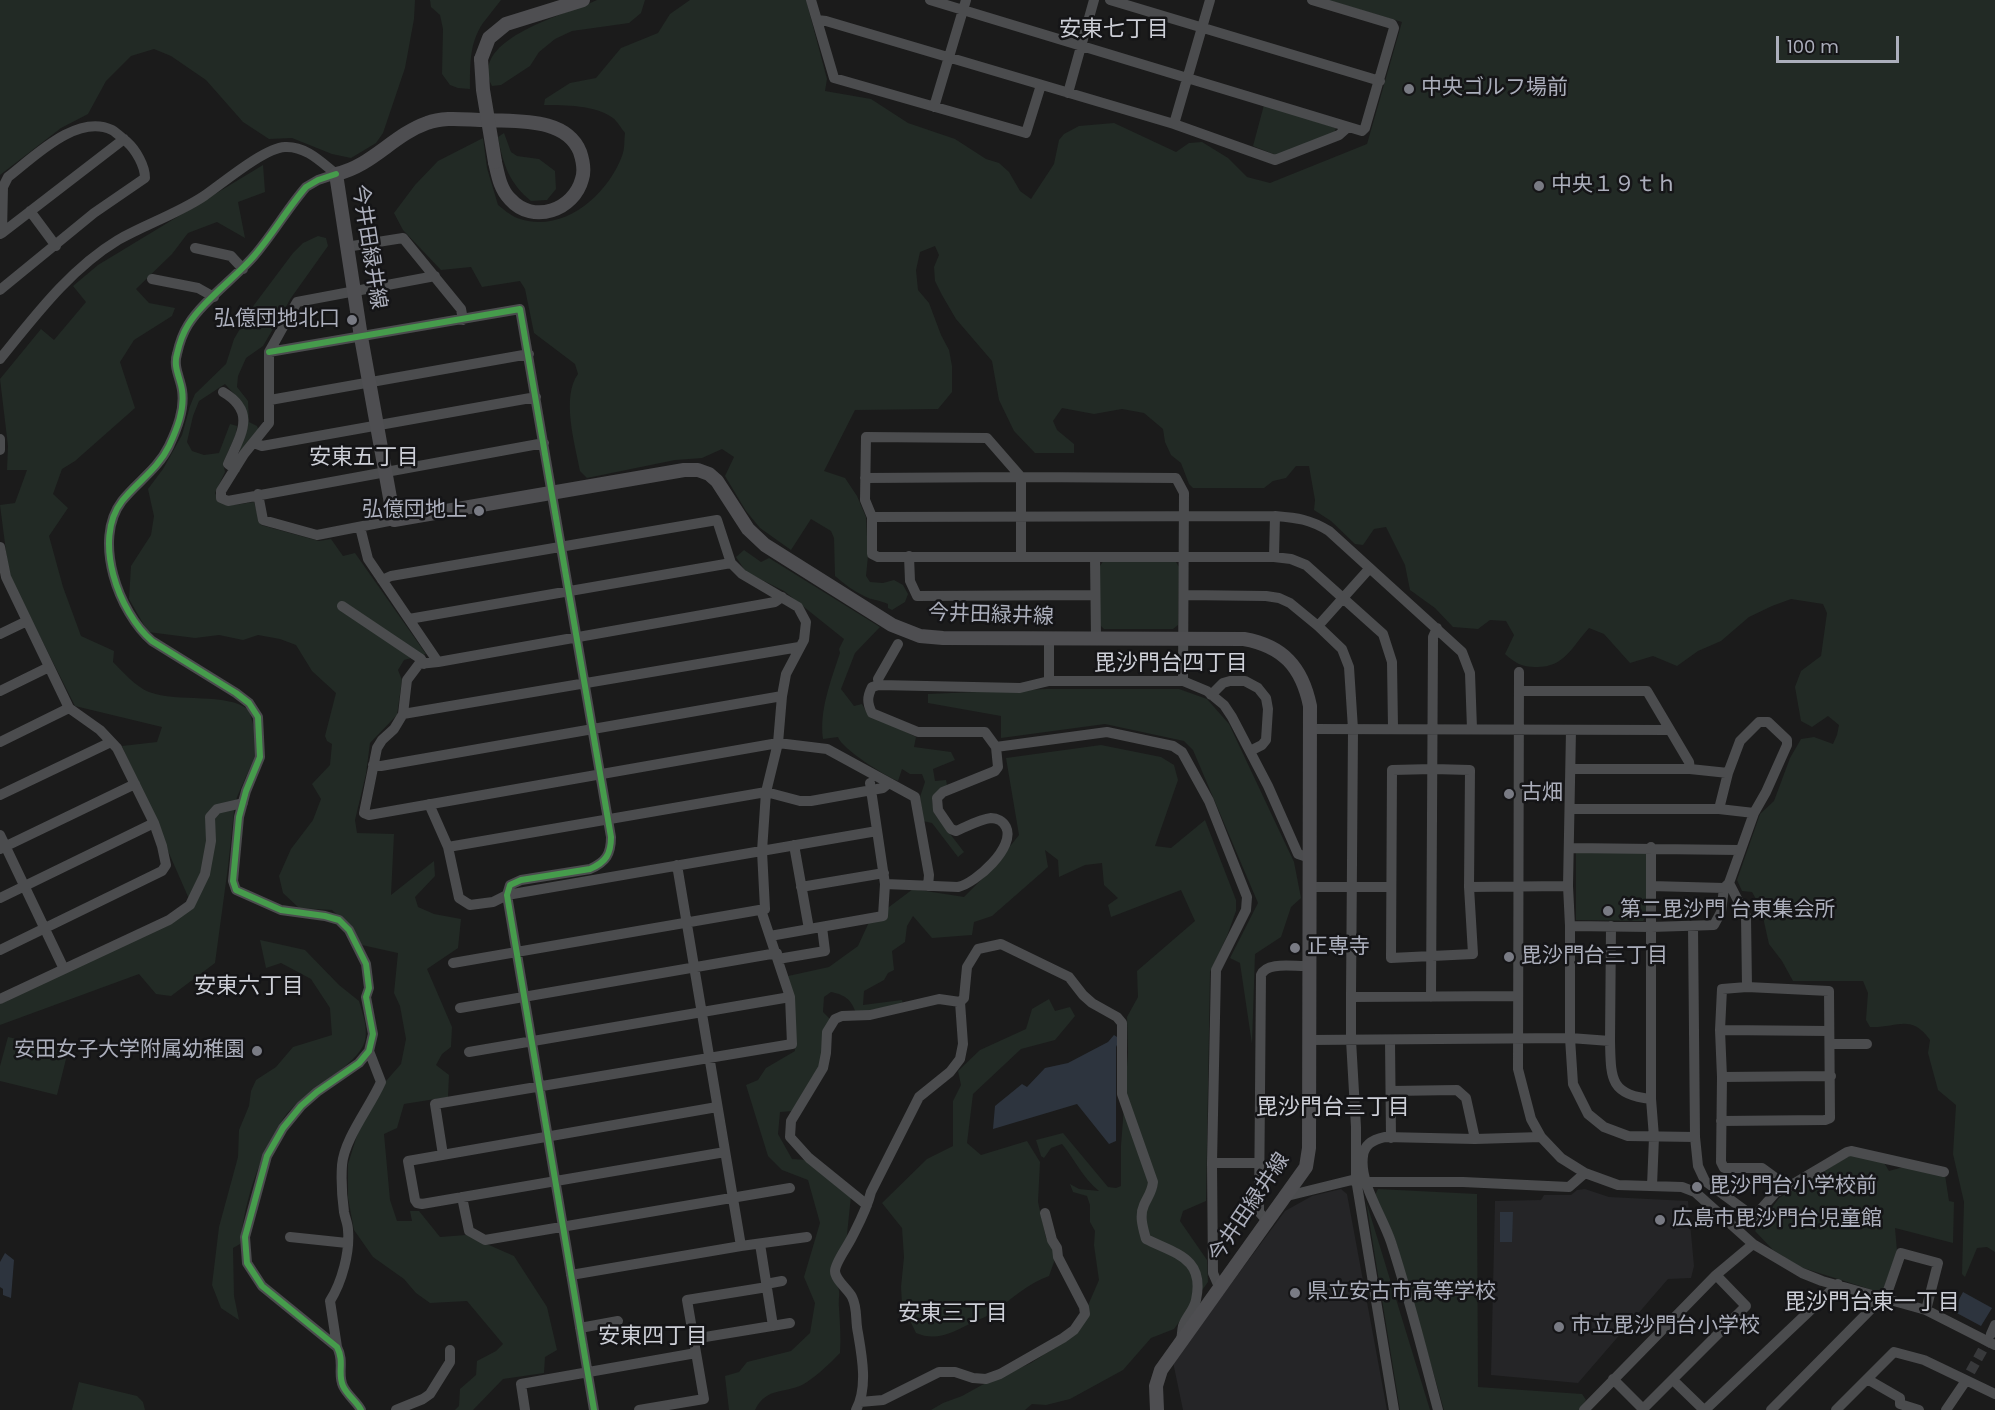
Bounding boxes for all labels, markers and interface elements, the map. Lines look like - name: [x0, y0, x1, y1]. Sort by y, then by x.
- district label: 安東七丁目: [1059, 17, 1169, 43]
- scale bar: [1779, 24, 1902, 62]
- text: 100 m: [1787, 34, 1839, 59]
- place label: 中央ゴルフ場前: [1421, 76, 1568, 102]
- marker: 中央ゴルフ場前: [1402, 82, 1416, 96]
- place label: 中央１９ｔｈ: [1551, 173, 1677, 199]
- marker: 中央１９ｔｈ: [1532, 179, 1546, 193]
- street label: 今井田緑井線: [346, 183, 390, 311]
- place label: 弘億団地北口: [214, 307, 340, 333]
- marker: 弘億団地北口: [345, 313, 359, 327]
- district label: 安東五丁目: [309, 445, 419, 471]
- place label: 弘億団地上: [362, 498, 467, 524]
- marker: 弘億団地上: [472, 504, 486, 518]
- street label: 今井田緑井線: [928, 601, 1054, 631]
- district label: 毘沙門台四丁目: [1094, 651, 1248, 677]
- place label: 古畑: [1521, 781, 1563, 807]
- marker: 古畑: [1502, 787, 1516, 801]
- place label: 第二毘沙門 台東集会所: [1620, 898, 1836, 924]
- marker: 第二毘沙門 台東集会所: [1601, 904, 1615, 918]
- place label: 正専寺: [1307, 935, 1370, 961]
- marker: 正専寺: [1288, 941, 1302, 955]
- place label: 毘沙門台三丁目: [1521, 944, 1668, 970]
- marker: 毘沙門台三丁目: [1502, 950, 1516, 964]
- district label: 安東六丁目: [194, 974, 304, 1000]
- place label: 安田女子大学附属幼稚園: [14, 1038, 245, 1064]
- marker: 安田女子大学附属幼稚園: [250, 1044, 264, 1058]
- district label: 毘沙門台三丁目: [1256, 1095, 1410, 1121]
- street label: 今井田緑井線: [1204, 1149, 1296, 1267]
- place label: 毘沙門台小学校前: [1709, 1174, 1877, 1200]
- marker: 毘沙門台小学校前: [1690, 1180, 1704, 1194]
- place label: 広島市毘沙門台児童館: [1672, 1207, 1882, 1233]
- marker: 広島市毘沙門台児童館: [1653, 1213, 1667, 1227]
- place label: 県立安古市高等学校: [1307, 1280, 1496, 1306]
- marker: 県立安古市高等学校: [1288, 1286, 1302, 1300]
- district label: 毘沙門台東一丁目: [1784, 1290, 1960, 1316]
- district label: 安東三丁目: [898, 1301, 1008, 1327]
- place label: 市立毘沙門台小学校: [1571, 1314, 1760, 1340]
- marker: 市立毘沙門台小学校: [1552, 1320, 1566, 1334]
- district label: 安東四丁目: [598, 1324, 708, 1350]

